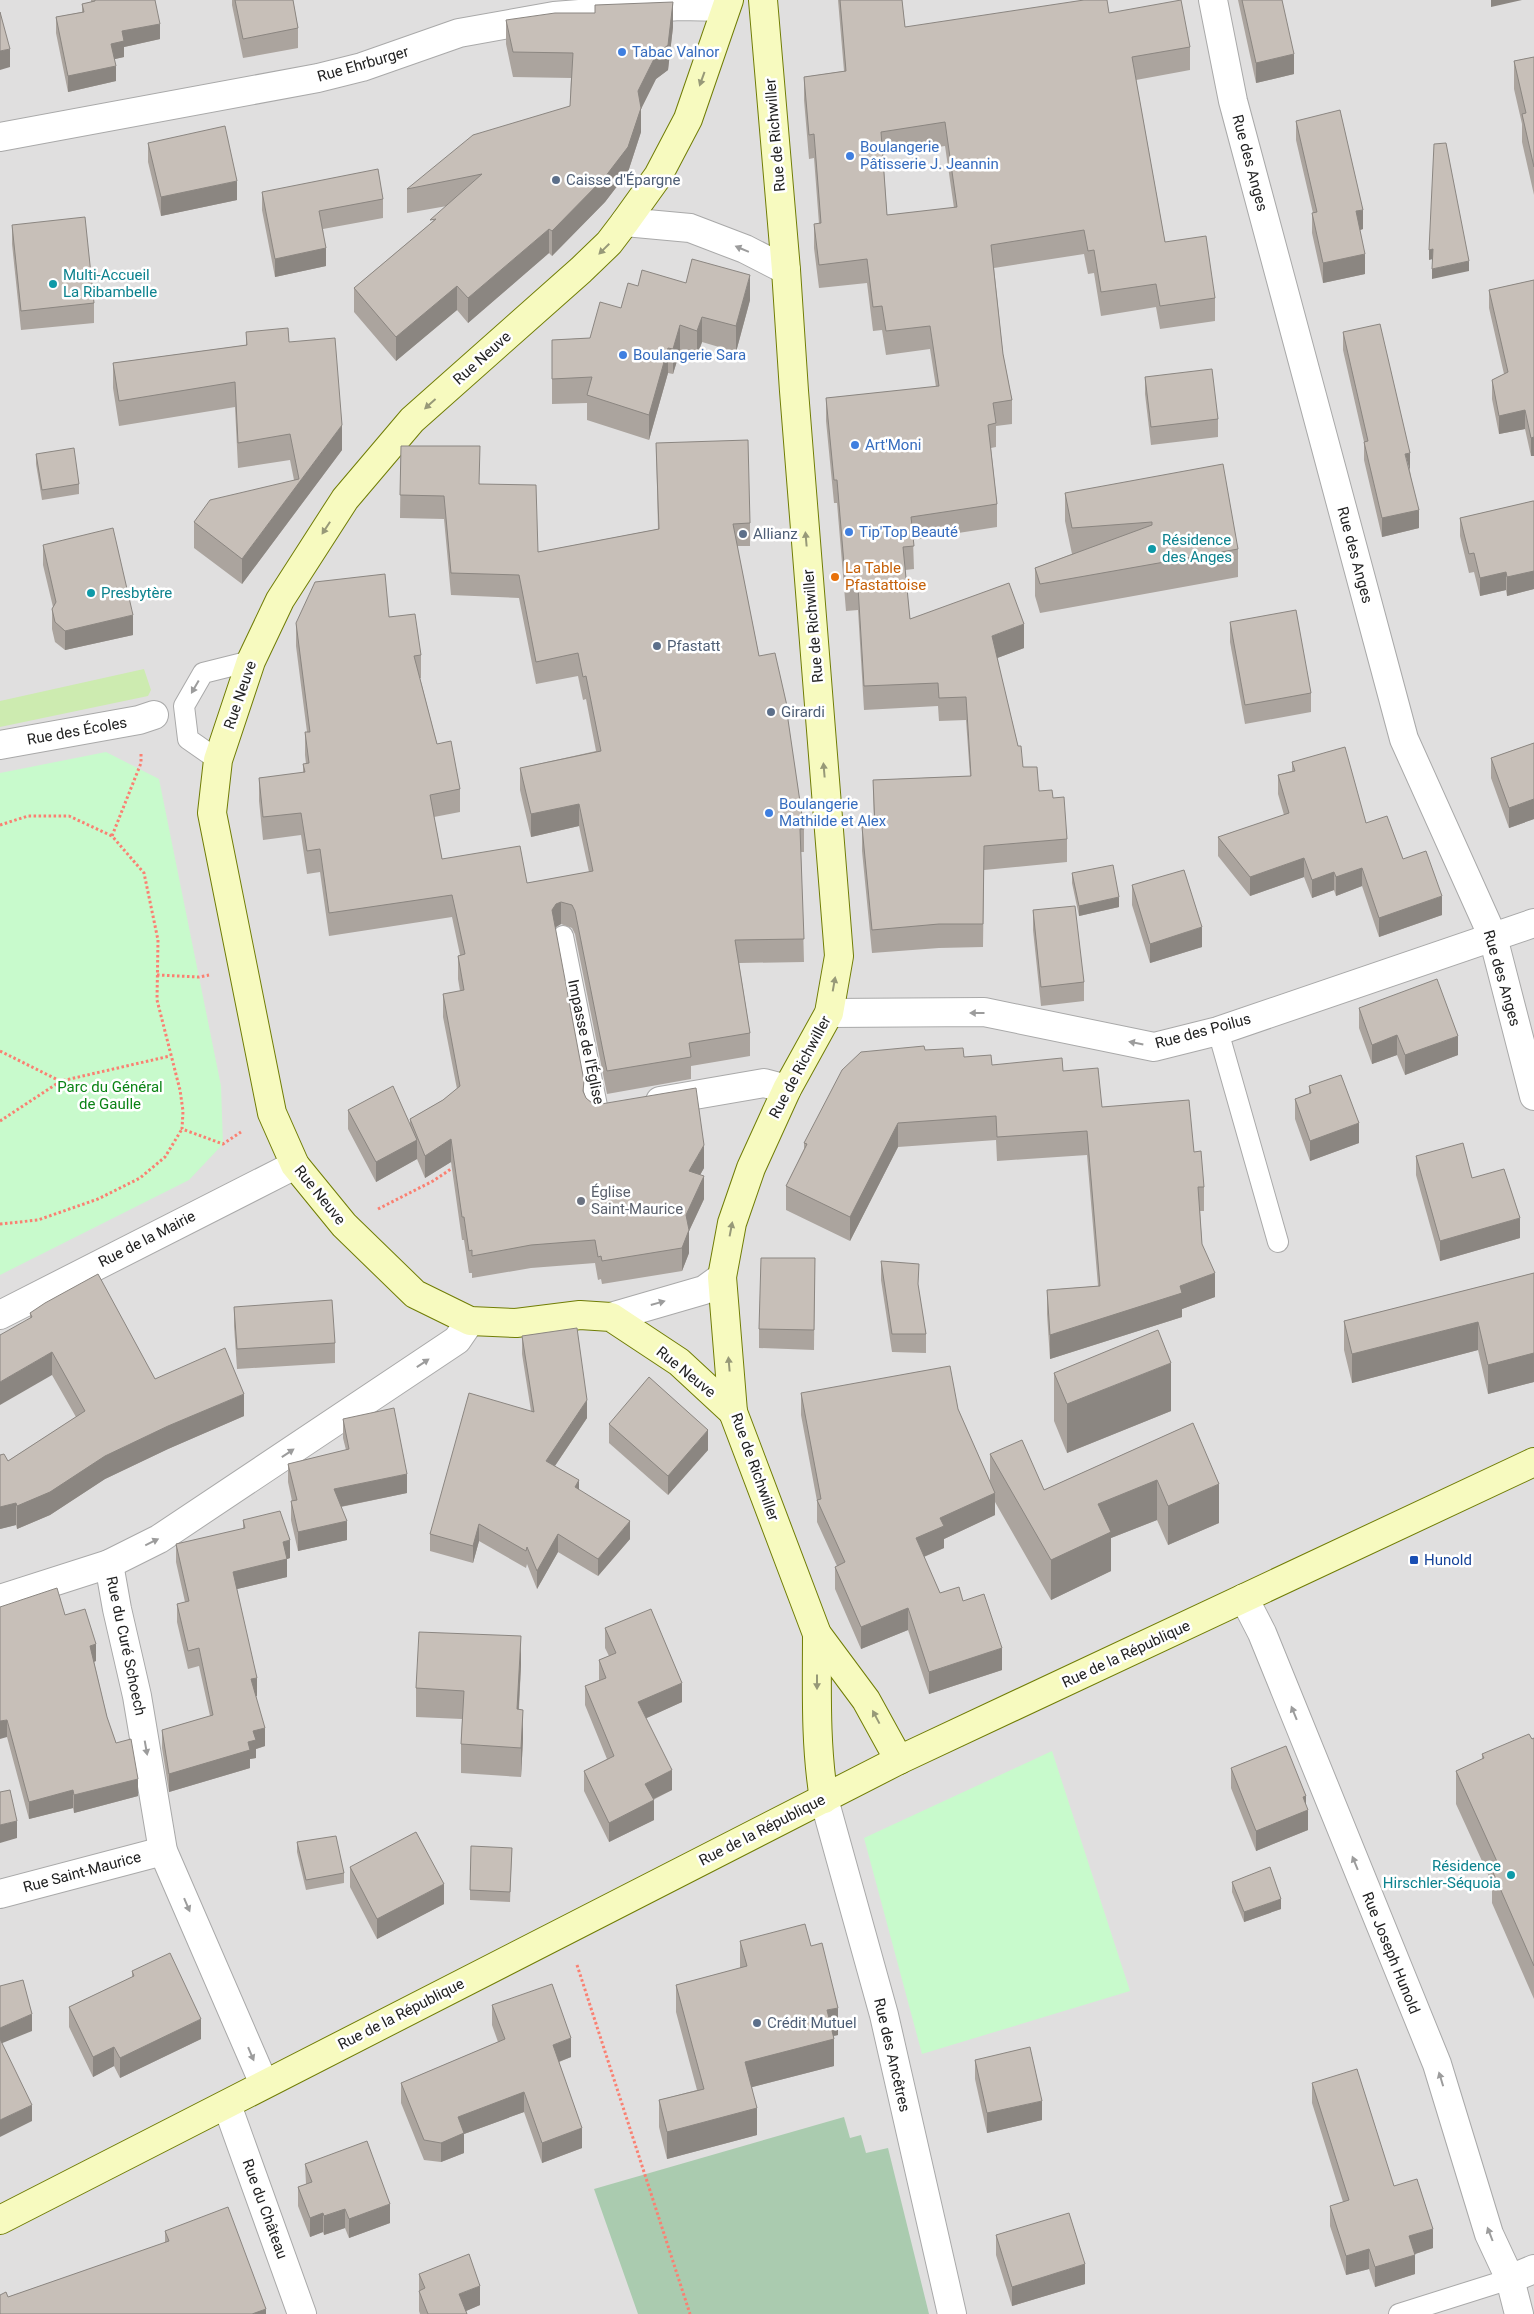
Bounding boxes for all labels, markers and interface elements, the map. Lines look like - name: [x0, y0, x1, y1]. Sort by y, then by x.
- street label: Rue Ehrburger: [315, 42, 411, 86]
- place label: Tabac Valnor: [632, 43, 719, 61]
- marker: Tabac Valnor: [616, 46, 628, 58]
- one-way arrow: [698, 72, 706, 87]
- street label: Rue de Richwiller: [761, 78, 789, 192]
- street label: Rue des Anges: [1228, 113, 1272, 213]
- place label: Boulangerie Pâtisserie J. Jeannin: [860, 138, 999, 173]
- marker: Boulangerie Pâtisserie J. Jeannin: [844, 150, 856, 162]
- place label: Caisse d'Épargne: [566, 171, 681, 189]
- marker: Caisse d'Épargne: [550, 174, 562, 186]
- one-way arrow: [598, 242, 610, 254]
- one-way arrow: [735, 244, 750, 252]
- place label: Multi-Accueil La Ribambelle: [63, 266, 157, 301]
- marker: Multi-Accueil La Ribambelle: [47, 278, 59, 290]
- street label: Rue Neuve: [450, 327, 515, 389]
- place label: Boulangerie Sara: [633, 346, 746, 364]
- marker: Boulangerie Sara: [617, 349, 629, 361]
- one-way arrow: [425, 398, 437, 410]
- place label: Art'Moni: [865, 436, 921, 454]
- marker: Art'Moni: [849, 439, 861, 451]
- street label: Rue des Anges: [1333, 505, 1377, 605]
- one-way arrow: [321, 521, 331, 534]
- place label: Tip'Top Beauté: [859, 523, 958, 541]
- place label: Allianz: [753, 525, 798, 543]
- marker: Tip'Top Beauté: [843, 526, 855, 538]
- marker: Allianz: [737, 528, 749, 540]
- one-way arrow: [802, 530, 810, 546]
- place label: Résidence des Anges: [1162, 531, 1232, 566]
- marker: Résidence des Anges: [1146, 543, 1158, 555]
- place label: La Table Pfastattoise: [845, 559, 926, 594]
- street label: Rue de Richwiller: [799, 569, 827, 683]
- marker: La Table Pfastattoise: [829, 571, 841, 583]
- place label: Presbytère: [101, 584, 172, 602]
- marker: Presbytère: [85, 587, 97, 599]
- place label: Pfastatt: [667, 637, 721, 655]
- marker: Pfastatt: [651, 640, 663, 652]
- street label: Rue Neuve: [220, 658, 260, 732]
- one-way arrow: [190, 681, 199, 694]
- place label: Girardi: [781, 703, 825, 721]
- marker: Girardi: [765, 706, 777, 718]
- street label: Rue des Écoles: [26, 713, 128, 749]
- one-way arrow: [820, 762, 828, 778]
- place label: Boulangerie Mathilde et Alex: [779, 795, 887, 830]
- marker: Boulangerie Mathilde et Alex: [763, 807, 775, 819]
- street label: Rue des Anges: [1480, 928, 1524, 1028]
- one-way arrow: [831, 976, 839, 992]
- street label: Impasse de l'Église: [564, 978, 608, 1106]
- one-way arrow: [969, 1009, 985, 1017]
- street label: Rue des Poilus: [1153, 1010, 1253, 1052]
- street label: Rue de Richwiller: [765, 1013, 835, 1121]
- one-way arrow: [1129, 1039, 1144, 1047]
- park label: Parc du Général de Gaulle: [57, 1078, 163, 1113]
- street label: Rue Neuve: [291, 1162, 349, 1228]
- place label: Église Saint-Maurice: [591, 1183, 683, 1218]
- marker: Église Saint-Maurice: [575, 1195, 587, 1207]
- street label: Rue de la Mairie: [95, 1207, 199, 1271]
- one-way arrow: [727, 1222, 735, 1237]
- one-way arrow: [651, 1299, 666, 1307]
- street label: Rue Neuve: [653, 1343, 719, 1401]
- one-way arrow: [725, 1355, 733, 1371]
- one-way arrow: [416, 1358, 430, 1367]
- street label: Rue de Richwiller: [727, 1411, 783, 1523]
- one-way arrow: [281, 1448, 295, 1458]
- one-way arrow: [145, 1538, 160, 1547]
- place label: Hunold: [1424, 1551, 1472, 1569]
- marker: Hunold: [1408, 1554, 1420, 1566]
- street label: Rue du Curé Schoech: [102, 1575, 150, 1717]
- street label: Rue de la République: [1059, 1616, 1193, 1692]
- one-way arrow: [813, 1675, 821, 1691]
- one-way arrow: [1290, 1705, 1297, 1720]
- one-way arrow: [872, 1710, 880, 1725]
- one-way arrow: [143, 1741, 151, 1757]
- street label: Rue de la République: [696, 1790, 828, 1870]
- street label: Rue Saint-Maurice: [21, 1848, 143, 1896]
- one-way arrow: [1351, 1855, 1359, 1870]
- place label: Résidence Hirschler-Séquoia: [1383, 1857, 1501, 1892]
- marker: Résidence Hirschler-Séquoia: [1505, 1869, 1517, 1881]
- street label: Rue Joseph Hunold: [1358, 1889, 1424, 2017]
- one-way arrow: [183, 1898, 191, 1912]
- street label: Rue de la République: [335, 1974, 467, 2054]
- street label: Rue des Ancêtres: [870, 1996, 914, 2114]
- place label: Crédit Mutuel: [767, 2014, 857, 2032]
- marker: Crédit Mutuel: [751, 2017, 763, 2029]
- one-way arrow: [247, 2047, 255, 2061]
- one-way arrow: [1437, 2071, 1445, 2086]
- street label: Rue du Château: [239, 2157, 291, 2261]
- one-way arrow: [1485, 2227, 1493, 2241]

